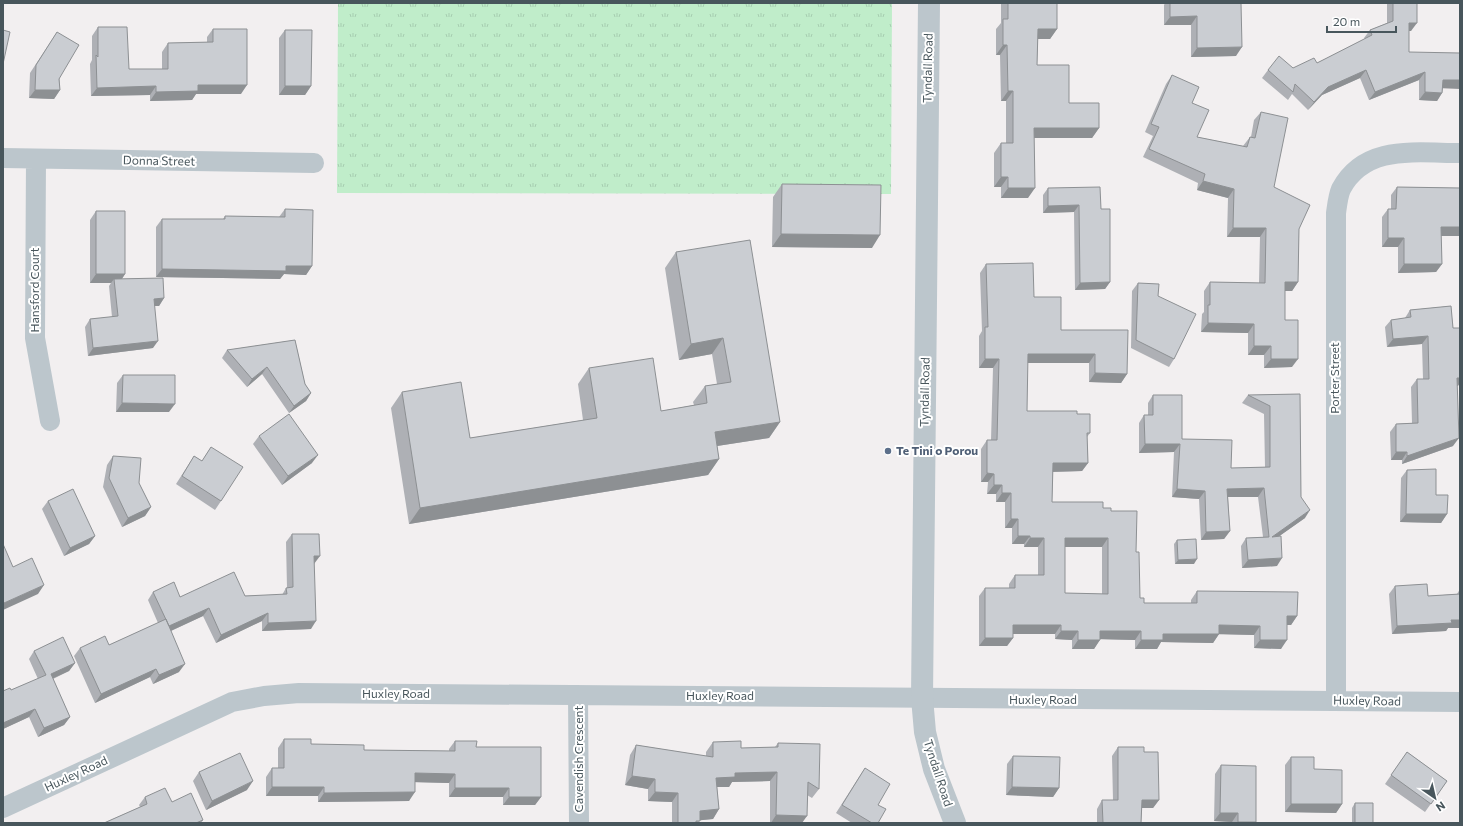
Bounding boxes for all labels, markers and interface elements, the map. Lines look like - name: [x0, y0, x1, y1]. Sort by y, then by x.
- scale bar: [1327, 8, 1396, 34]
- text: 20 m: [1333, 14, 1360, 28]
- street label: Tyndall Road: [919, 33, 935, 103]
- street label: Donna Street: [123, 152, 195, 168]
- street label: Hansford Court: [27, 248, 41, 332]
- street label: Porter Street: [1327, 342, 1341, 414]
- street label: Tyndall Road: [916, 357, 932, 427]
- place label: Te Tini o Porou: [896, 443, 978, 457]
- marker: Te Tini o Porou: [883, 446, 893, 456]
- street label: Huxley Road: [362, 686, 430, 700]
- street label: Huxley Road: [686, 688, 754, 702]
- street label: Huxley Road: [1009, 692, 1077, 706]
- street label: Huxley Road: [1333, 692, 1401, 708]
- street label: Cavendish Crescent: [571, 706, 585, 812]
- street label: Tyndall Road: [922, 737, 956, 808]
- street label: Huxley Road: [42, 752, 109, 794]
- north arrow: [1415, 778, 1455, 818]
- text: N: [1434, 799, 1448, 814]

